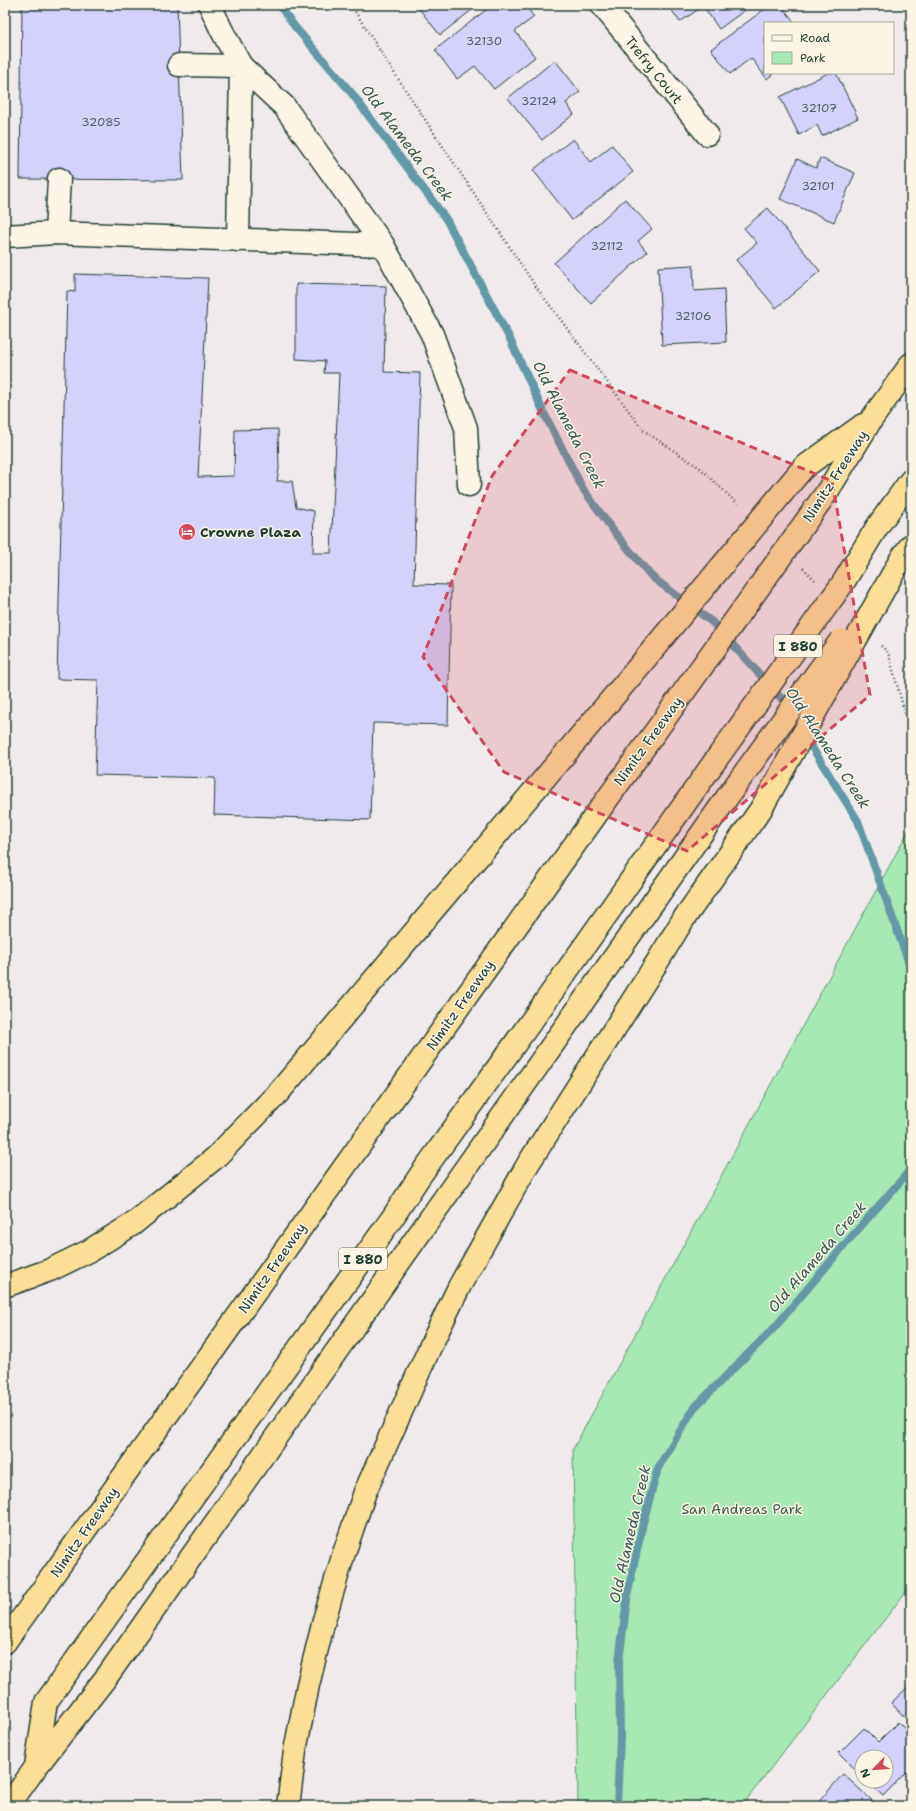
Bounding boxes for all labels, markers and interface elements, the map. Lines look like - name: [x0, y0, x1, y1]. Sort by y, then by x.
- legend: [764, 22, 894, 74]
- text: Road: [800, 30, 831, 46]
- street label: Trefry Court: [621, 32, 687, 108]
- house number: 32130: [466, 33, 502, 49]
- text: Park: [800, 50, 826, 66]
- water label: Old Alameda Creek: [357, 81, 458, 206]
- house number: 32124: [521, 93, 557, 109]
- house number: 32107: [801, 100, 837, 116]
- house number: 32085: [81, 114, 121, 130]
- house number: 32101: [801, 178, 835, 194]
- house number: 32112: [591, 238, 623, 254]
- house number: 32106: [675, 308, 711, 324]
- water label: Old Alameda Creek: [528, 358, 610, 493]
- street label: Nimitz Freeway: [798, 426, 872, 526]
- hotel icon: Crowne Plaza: [177, 522, 197, 542]
- place label: Crowne Plaza: [200, 523, 302, 541]
- road number: I 880: [774, 635, 822, 657]
- water label: Old Alameda Creek: [781, 683, 875, 813]
- street label: Nimitz Freeway: [609, 693, 687, 789]
- street label: Nimitz Freeway: [422, 956, 498, 1054]
- water label: Old Alameda Creek: [763, 1197, 871, 1317]
- street label: Nimitz Freeway: [234, 1219, 310, 1317]
- road number: I 880: [339, 1248, 387, 1270]
- water label: Old Alameda Creek: [604, 1463, 656, 1605]
- street label: Nimitz Freeway: [46, 1483, 122, 1581]
- park label: San Andreas Park: [681, 1500, 803, 1518]
- north arrow: [854, 1749, 894, 1789]
- text: N: [857, 1766, 874, 1780]

